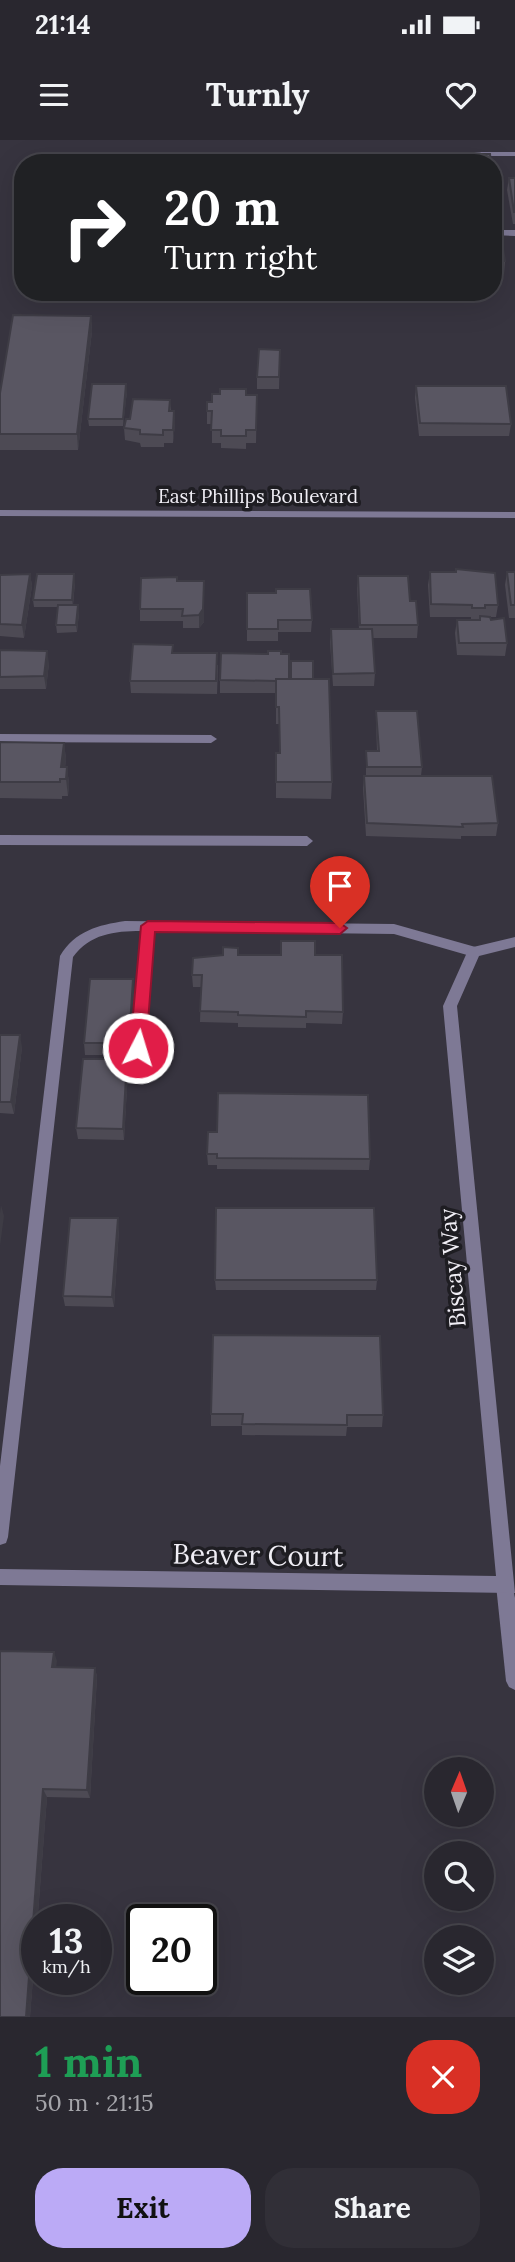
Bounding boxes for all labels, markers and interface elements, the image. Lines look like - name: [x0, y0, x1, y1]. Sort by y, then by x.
- text: 21:14: [35, 8, 91, 41]
- text: Turnly: [206, 74, 309, 115]
- icon: menu: [35, 76, 73, 114]
- icon: heart: [442, 76, 480, 114]
- text: 20 m: [164, 176, 279, 238]
- icon: right: [49, 182, 140, 273]
- text: Turn right: [164, 237, 317, 278]
- street label: East Phillips Boulevard: [158, 484, 358, 508]
- pin: [310, 856, 370, 928]
- icon: arrive: [321, 867, 359, 905]
- position arrow: [101, 1011, 175, 1085]
- street label: Biscay Way: [432, 1207, 472, 1329]
- street label: Beaver Court: [172, 1536, 344, 1574]
- north arrow: [424, 1757, 494, 1827]
- map controls: [424, 1757, 494, 1995]
- button: search: [424, 1841, 494, 1911]
- speed limit sign: 20: [126, 1904, 217, 1995]
- text: 13: [50, 1918, 83, 1963]
- button: layers: [424, 1925, 494, 1995]
- text: km/h: [42, 1955, 91, 1978]
- text: 1 min: [35, 2035, 142, 2089]
- button: close: [406, 2040, 480, 2114]
- text: 50 m · 21:15: [35, 2088, 154, 2117]
- button: Exit: [35, 2168, 251, 2248]
- button: Share: [265, 2168, 480, 2248]

